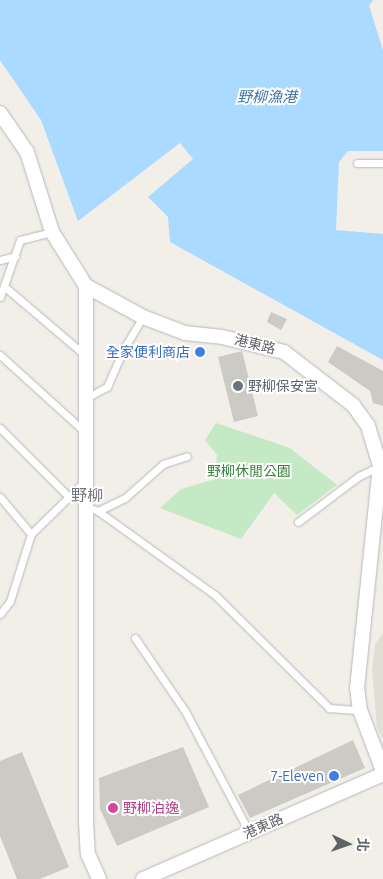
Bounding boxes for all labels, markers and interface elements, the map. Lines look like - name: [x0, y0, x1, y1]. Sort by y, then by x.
- water label: 野柳漁港: [237, 88, 297, 106]
- street label: 港東路: [233, 331, 277, 357]
- place label: 全家便利商店: [106, 344, 190, 360]
- marker: 全家便利商店: [194, 346, 206, 358]
- place label: 野柳保安宮: [248, 378, 318, 394]
- marker: 野柳保安宮: [232, 380, 244, 392]
- park label: 野柳休閒公園: [207, 463, 291, 479]
- district label: 野柳: [71, 485, 103, 505]
- place label: 7-Eleven: [270, 768, 324, 784]
- marker: 7-Eleven: [328, 770, 340, 782]
- place label: 野柳泊逸: [123, 800, 179, 816]
- marker: 野柳泊逸: [107, 802, 119, 814]
- street label: 港東路: [240, 810, 286, 842]
- north arrow: [323, 819, 373, 869]
- text: 北: [355, 837, 371, 852]

